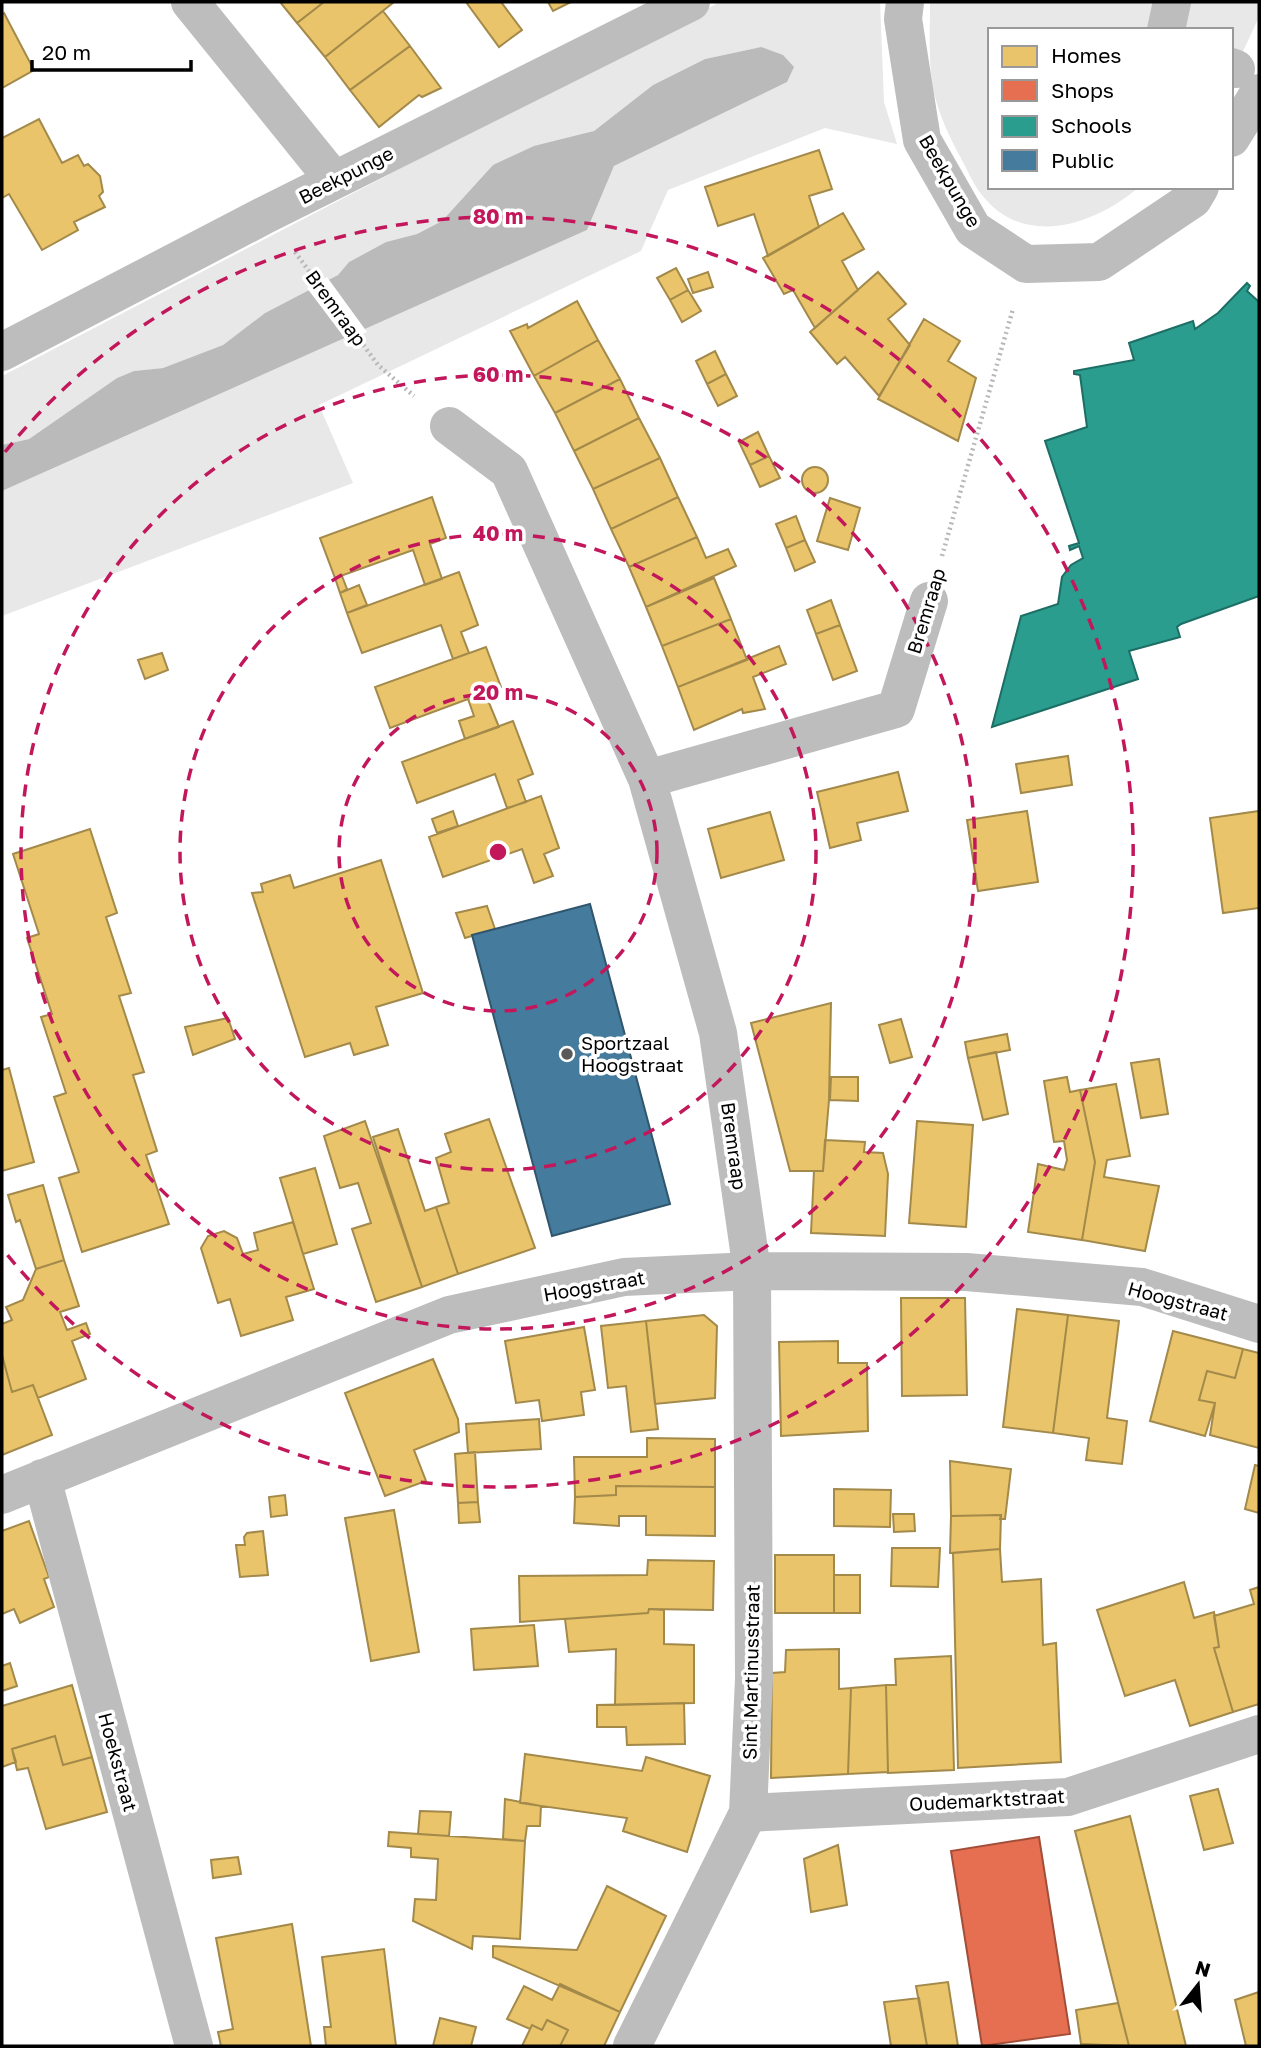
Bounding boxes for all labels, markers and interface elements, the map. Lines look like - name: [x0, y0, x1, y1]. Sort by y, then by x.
- scale bar: [32, 28, 191, 72]
- legend: [988, 28, 1233, 189]
- text: 20 m: [42, 39, 91, 65]
- text: Homes: [1051, 42, 1121, 68]
- text: Shops: [1051, 77, 1114, 103]
- text: Schools: [1051, 112, 1132, 138]
- street label: Beekpunge: [915, 130, 986, 231]
- street label: Beekpunge: [295, 141, 397, 208]
- text: Public: [1051, 147, 1114, 173]
- text: 80 m: [473, 203, 523, 229]
- street label: Bremraap: [301, 265, 372, 350]
- text: 60 m: [473, 361, 523, 387]
- text: 40 m: [473, 520, 523, 546]
- street label: Bremraap: [902, 565, 949, 656]
- text: 20 m: [473, 679, 523, 705]
- centre of rings: [486, 840, 510, 864]
- place label: Sportzaal Hoogstraat: [581, 1031, 684, 1076]
- marker: Sportzaal Hoogstraat: [559, 1046, 575, 1062]
- street label: Bremraap: [717, 1101, 752, 1191]
- street label: Hoogstraat: [541, 1265, 646, 1306]
- street label: Hoogstraat: [1126, 1276, 1231, 1325]
- street label: Sint Martinusstraat: [737, 1584, 764, 1760]
- street label: Hoekstraat: [94, 1710, 143, 1814]
- street label: Oudemarktstraat: [909, 1784, 1065, 1815]
- north arrow: [1163, 1950, 1233, 2020]
- text: N: [1193, 1955, 1213, 1981]

